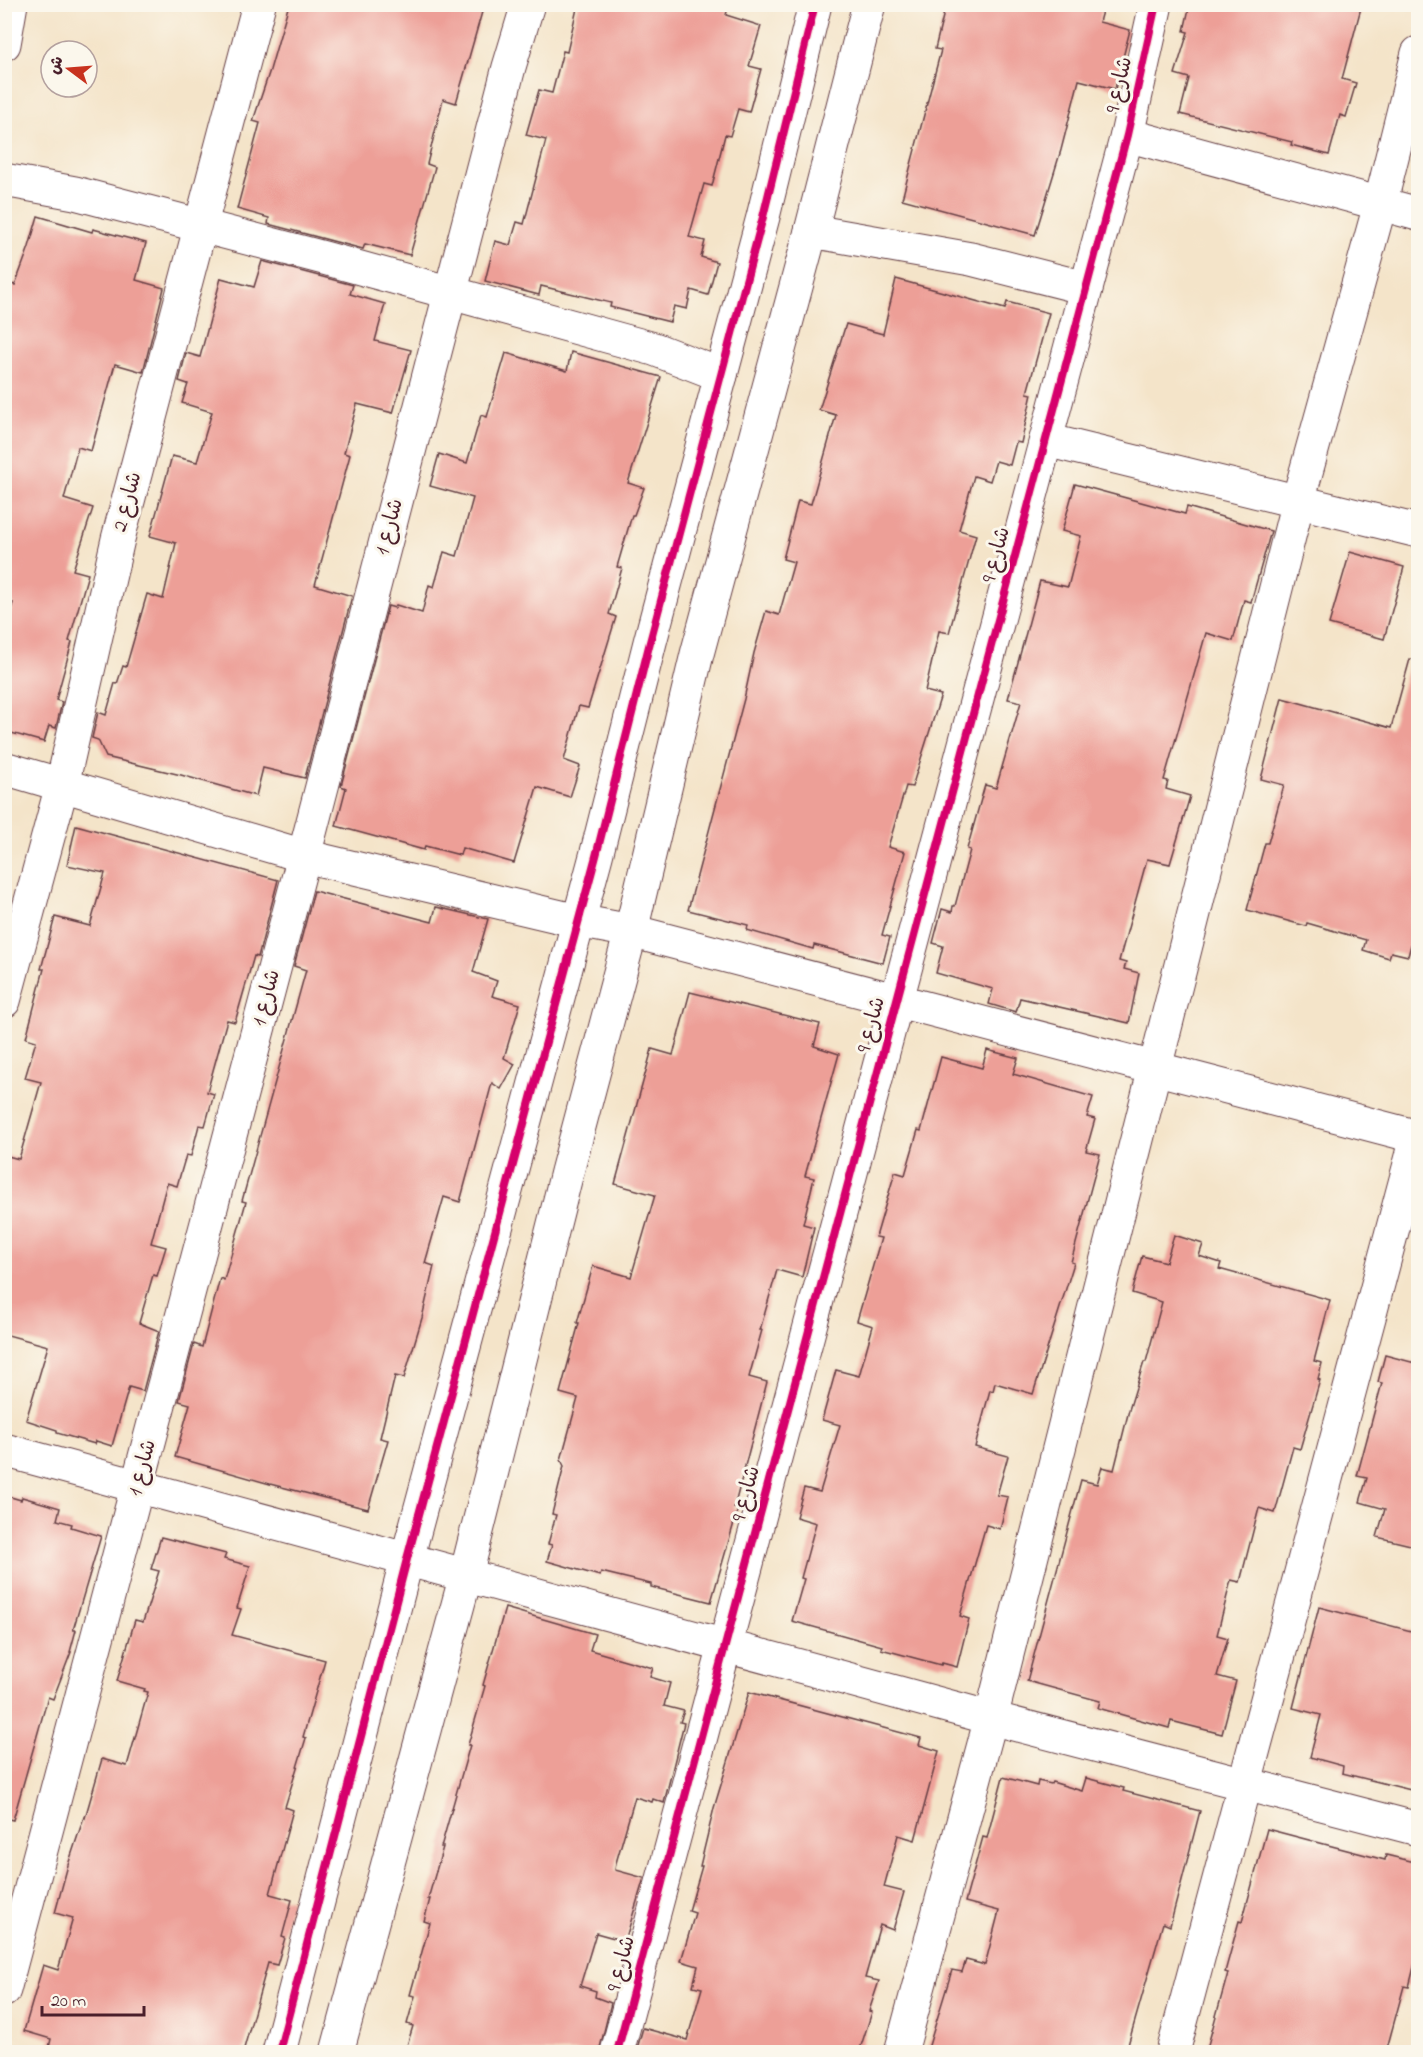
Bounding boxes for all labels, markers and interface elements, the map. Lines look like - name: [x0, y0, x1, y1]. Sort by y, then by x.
- north arrow: [39, 39, 99, 99]
- text: ش: [43, 54, 70, 77]
- street label: شارع 9: [1099, 54, 1141, 116]
- street label: شارع 2: [106, 469, 150, 535]
- street label: شارع 1: [368, 495, 412, 559]
- street label: شارع 9: [975, 524, 1019, 586]
- street label: شارع 1: [245, 966, 289, 1030]
- street label: شارع 9: [850, 994, 894, 1056]
- street label: شارع 1: [121, 1436, 165, 1500]
- street label: شارع 9: [725, 1463, 769, 1525]
- street label: شارع 9: [600, 1933, 644, 1995]
- scale bar: [42, 1979, 144, 2017]
- text: 20 m: [51, 1989, 86, 2015]

